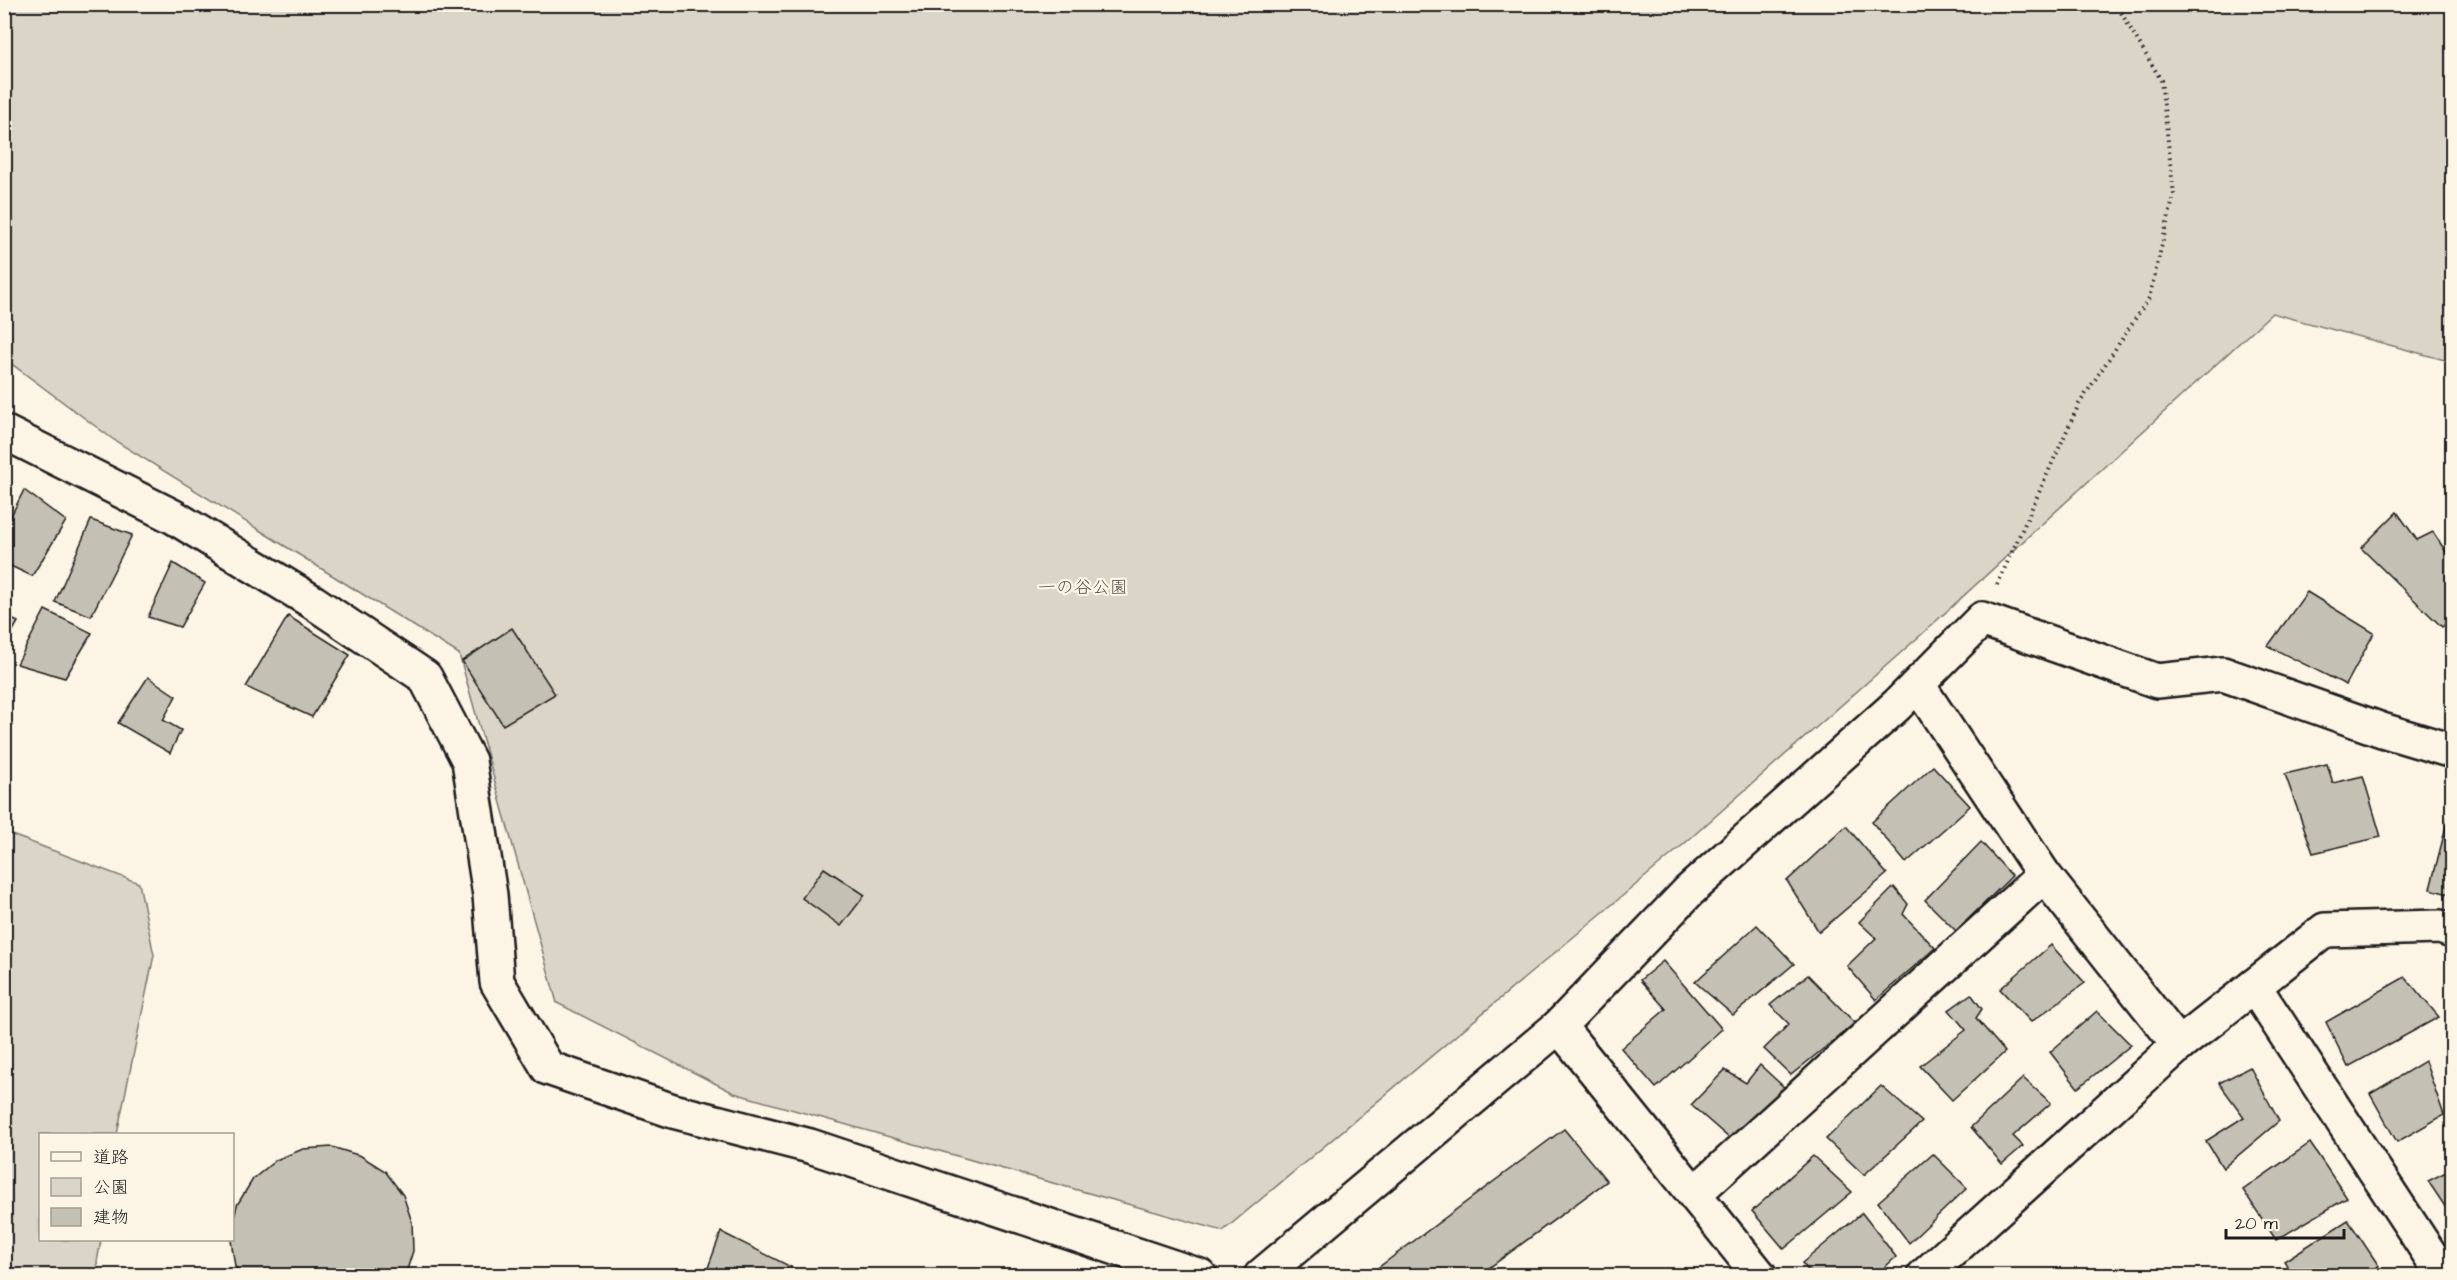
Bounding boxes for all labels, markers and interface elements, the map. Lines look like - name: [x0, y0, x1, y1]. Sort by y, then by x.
- park label: 一の谷公園: [1038, 575, 1128, 600]
- legend: [39, 1133, 234, 1241]
- text: 道路: [93, 1145, 129, 1170]
- text: 公園: [93, 1175, 129, 1200]
- scale bar: [2226, 1202, 2344, 1240]
- text: 建物: [93, 1205, 129, 1230]
- text: 20 m: [2235, 1211, 2278, 1236]

